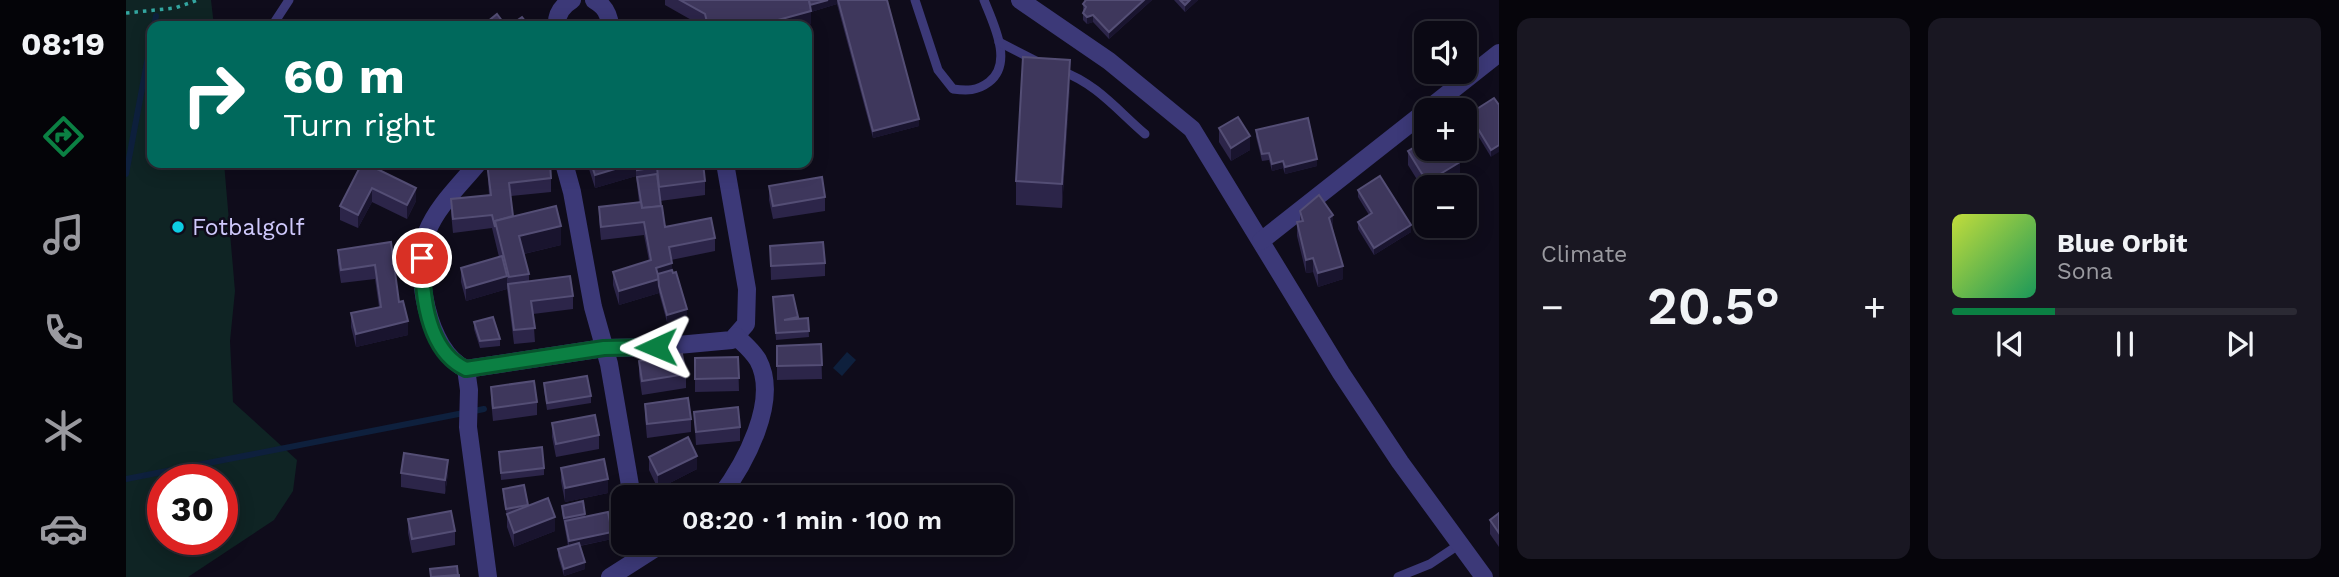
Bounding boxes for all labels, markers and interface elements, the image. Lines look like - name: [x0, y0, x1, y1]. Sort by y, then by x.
- map controls: [1414, 21, 1477, 238]
- button: sound: [1414, 21, 1477, 84]
- text: 08:19: [21, 25, 105, 63]
- text: 60 m: [283, 47, 405, 105]
- icon: right: [168, 49, 259, 140]
- button: +: [1414, 98, 1477, 161]
- text: Turn right: [283, 106, 435, 144]
- icon: directions: [39, 112, 88, 161]
- button: −: [1414, 175, 1477, 238]
- icon: music: [39, 210, 88, 259]
- place label: Fotbalgolf: [192, 214, 305, 241]
- marker: Fotbalgolf: [170, 219, 186, 235]
- pin: [392, 228, 452, 288]
- text: Blue Orbit: [2057, 228, 2187, 258]
- icon: arrive: [403, 239, 441, 277]
- text: Climate: [1541, 241, 1627, 268]
- text: Sona: [2057, 258, 2113, 285]
- text: 20.5°: [1647, 276, 1780, 337]
- text: −: [1541, 285, 1564, 329]
- text: +: [1863, 285, 1886, 329]
- icon: phone: [39, 308, 88, 357]
- position arrow: [619, 310, 693, 384]
- icon: previous: [1991, 325, 2029, 363]
- icon: pause: [2106, 325, 2144, 363]
- icon: next: [2221, 325, 2259, 363]
- icon: climate: [39, 406, 88, 455]
- speed limit sign: 30: [147, 464, 238, 555]
- icon: car: [39, 504, 88, 553]
- text: 08:20 · 1 min · 100 m: [682, 505, 942, 535]

